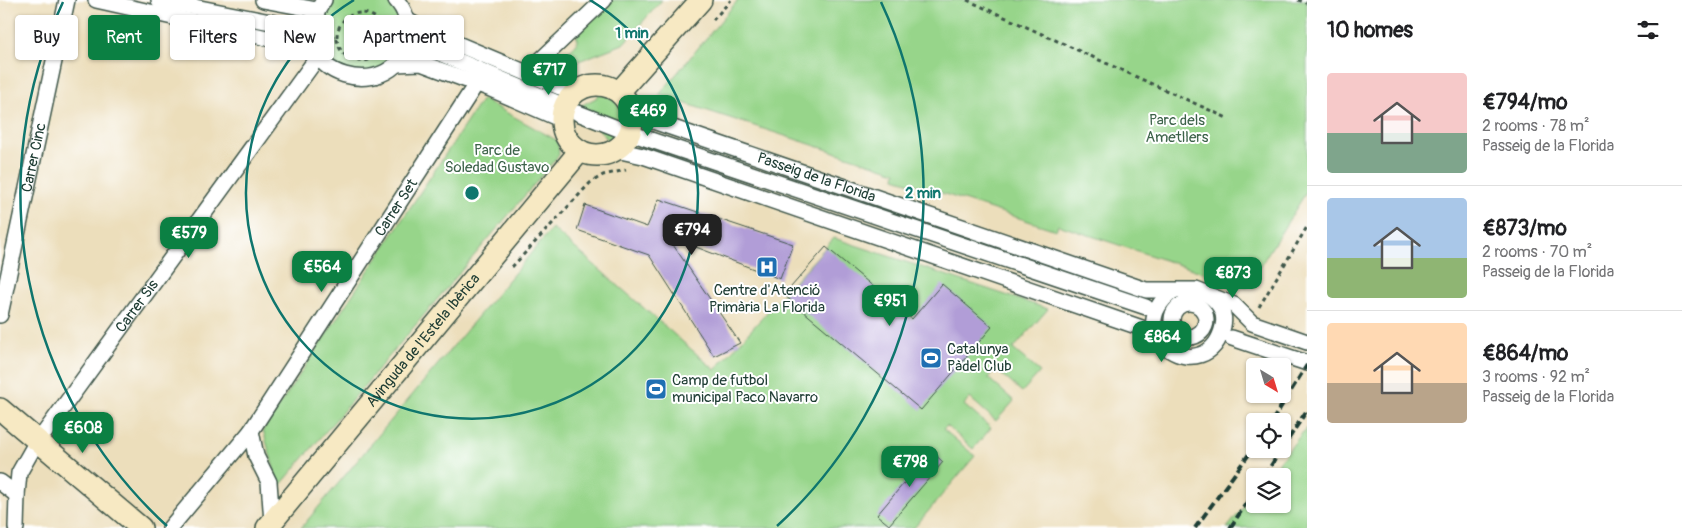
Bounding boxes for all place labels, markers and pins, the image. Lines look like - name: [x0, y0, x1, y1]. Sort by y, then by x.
- pin: €717: [519, 54, 579, 96]
- pin: €469: [618, 94, 678, 137]
- centre of rings: [463, 184, 481, 202]
- pin: €794: [662, 214, 722, 256]
- pin: €579: [159, 216, 219, 259]
- pin: €564: [292, 250, 352, 293]
- hospital icon: Centre d'Atenció Primària La Florida: [755, 255, 779, 279]
- pin: €873: [1203, 256, 1263, 299]
- place label: Centre d'Atenció Primària La Florida: [709, 281, 825, 317]
- pin: €951: [860, 284, 920, 327]
- pin: €864: [1132, 320, 1192, 363]
- place label: Catalunya Pàdel Club: [947, 340, 1012, 376]
- sports icon: Catalunya Pàdel Club: [919, 346, 943, 370]
- place label: Camp de futbol municipal Paco Navarro: [672, 371, 818, 407]
- sports icon: Camp de futbol municipal Paco Navarro: [644, 377, 668, 401]
- pin: €608: [53, 412, 113, 454]
- pin: €798: [880, 446, 940, 488]

